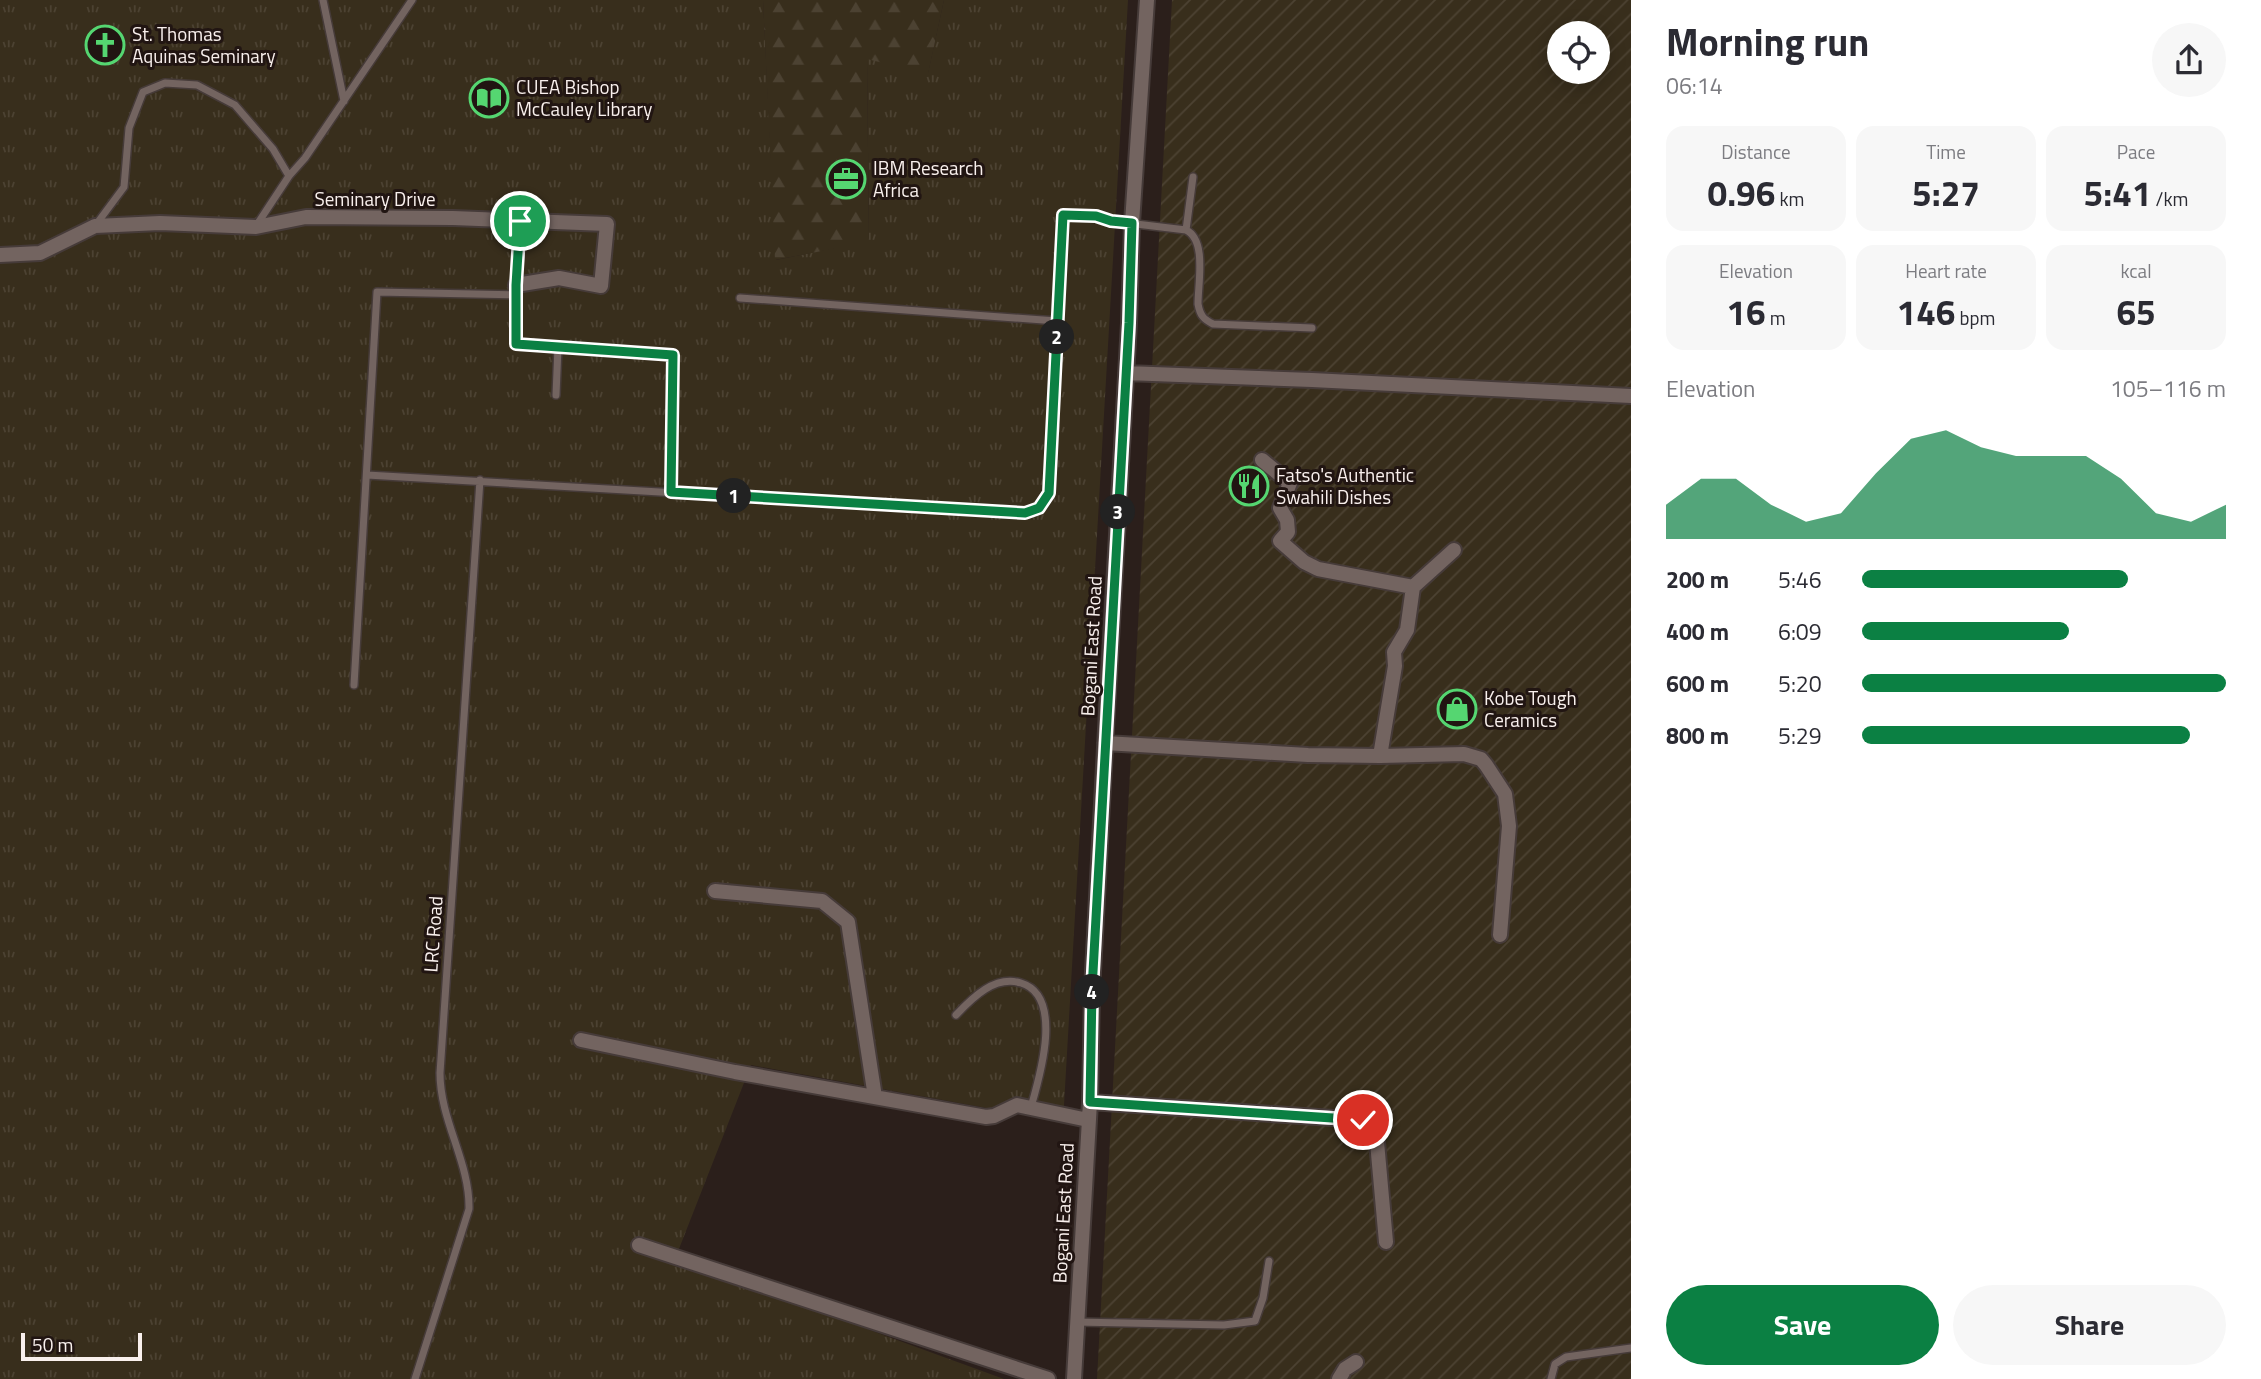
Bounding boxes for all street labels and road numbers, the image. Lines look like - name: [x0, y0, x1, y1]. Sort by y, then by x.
- street label: Seminary Drive: [314, 184, 436, 213]
- street label: Bogani East Road: [1072, 575, 1109, 717]
- street label: LRC Road: [415, 895, 450, 973]
- street label: Bogani East Road: [1044, 1142, 1081, 1284]

